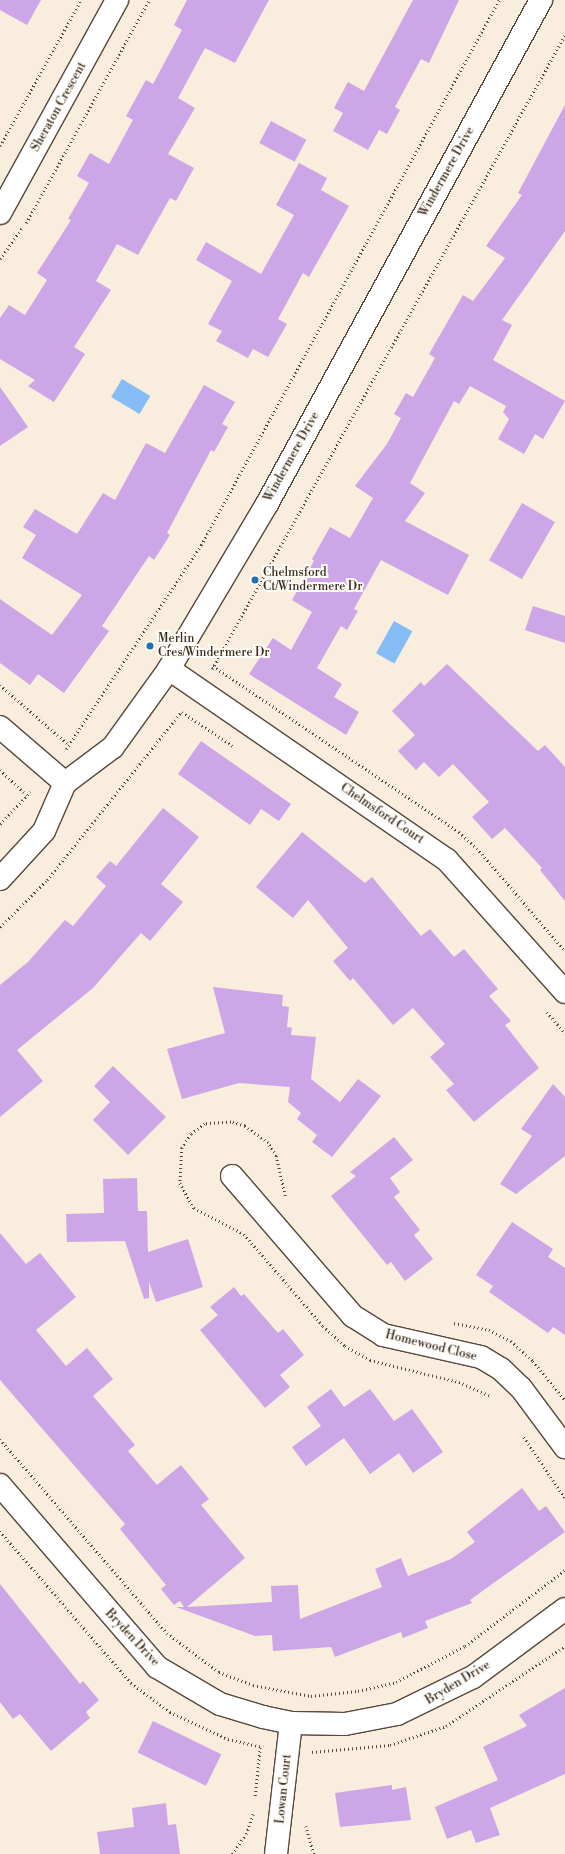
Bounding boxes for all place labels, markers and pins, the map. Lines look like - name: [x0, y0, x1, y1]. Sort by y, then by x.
- place label: Chelmsford Ct/Windermere Dr: [263, 566, 362, 594]
- marker: Chelmsford Ct/Windermere Dr: [250, 575, 260, 585]
- place label: Merlin Cres/Windermere Dr: [158, 632, 269, 660]
- marker: Merlin Cres/Windermere Dr: [145, 641, 155, 651]

